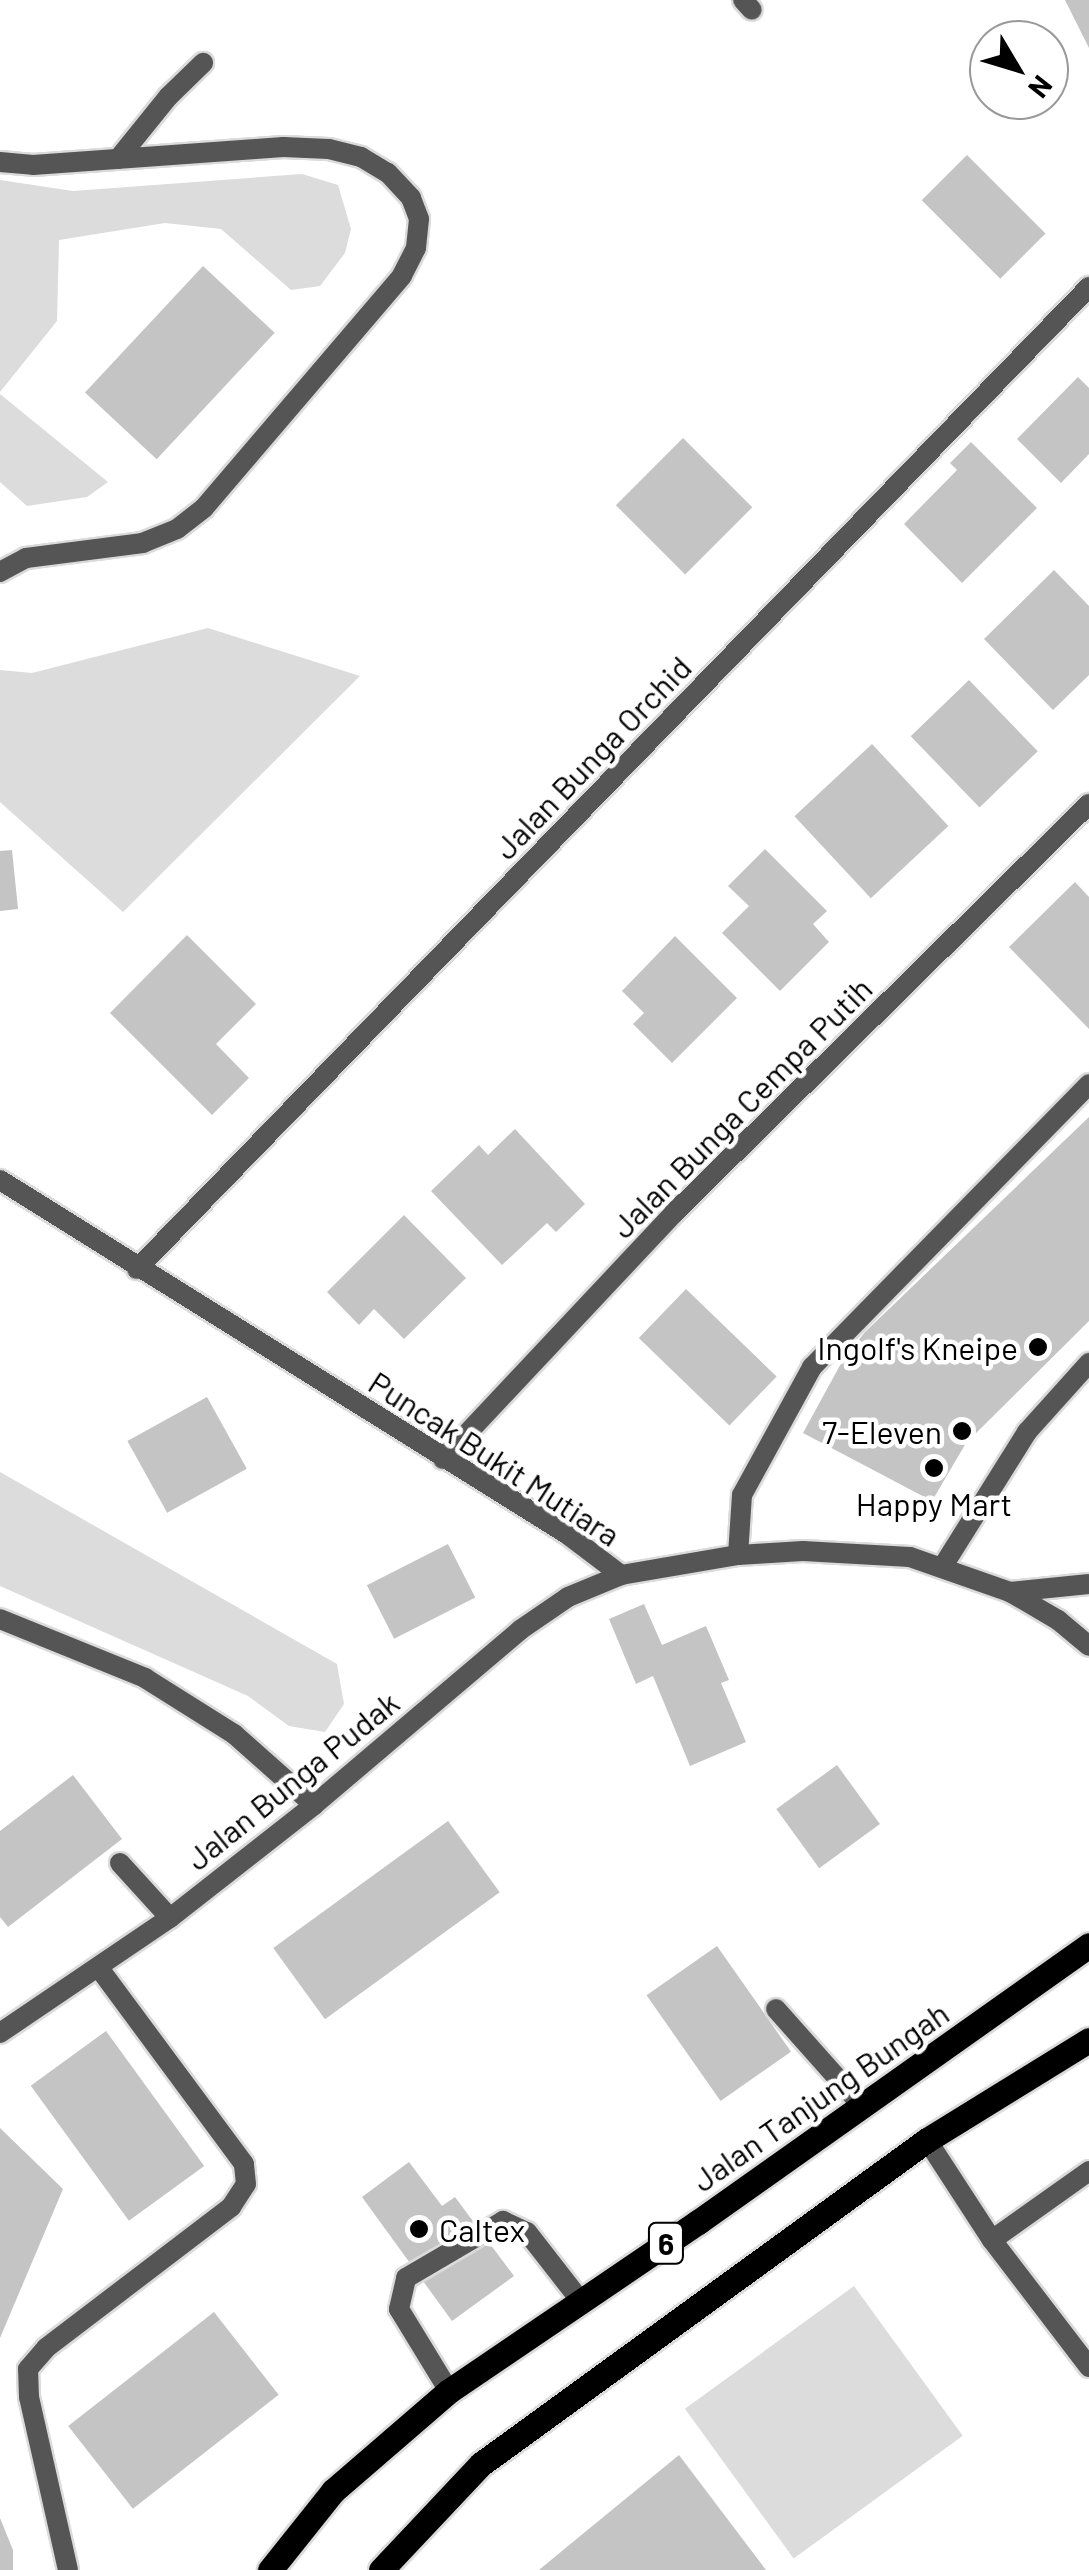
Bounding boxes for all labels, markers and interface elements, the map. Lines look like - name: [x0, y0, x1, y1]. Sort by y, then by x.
- north arrow: [969, 20, 1069, 120]
- text: N: [1022, 69, 1060, 105]
- street label: Jalan Bunga Orchid: [485, 648, 699, 866]
- street label: Jalan Bunga Cempa Putih: [603, 969, 879, 1245]
- place label: Ingolf's Kneipe: [817, 1328, 1018, 1366]
- marker: Ingolf's Kneipe: [1027, 1336, 1049, 1358]
- street label: Puncak Bukit Mutiara: [362, 1362, 628, 1554]
- place label: 7-Eleven: [822, 1412, 942, 1450]
- marker: 7-Eleven: [951, 1420, 973, 1442]
- marker: Happy Mart: [923, 1457, 945, 1479]
- place label: Happy Mart: [856, 1484, 1012, 1522]
- street label: Jalan Bunga Pudak: [178, 1683, 406, 1877]
- street label: Jalan Tanjung Bungah: [684, 1993, 956, 2199]
- place label: Caltex: [439, 2210, 525, 2248]
- marker: Caltex: [408, 2218, 430, 2240]
- road number: 6: [646, 2218, 686, 2268]

